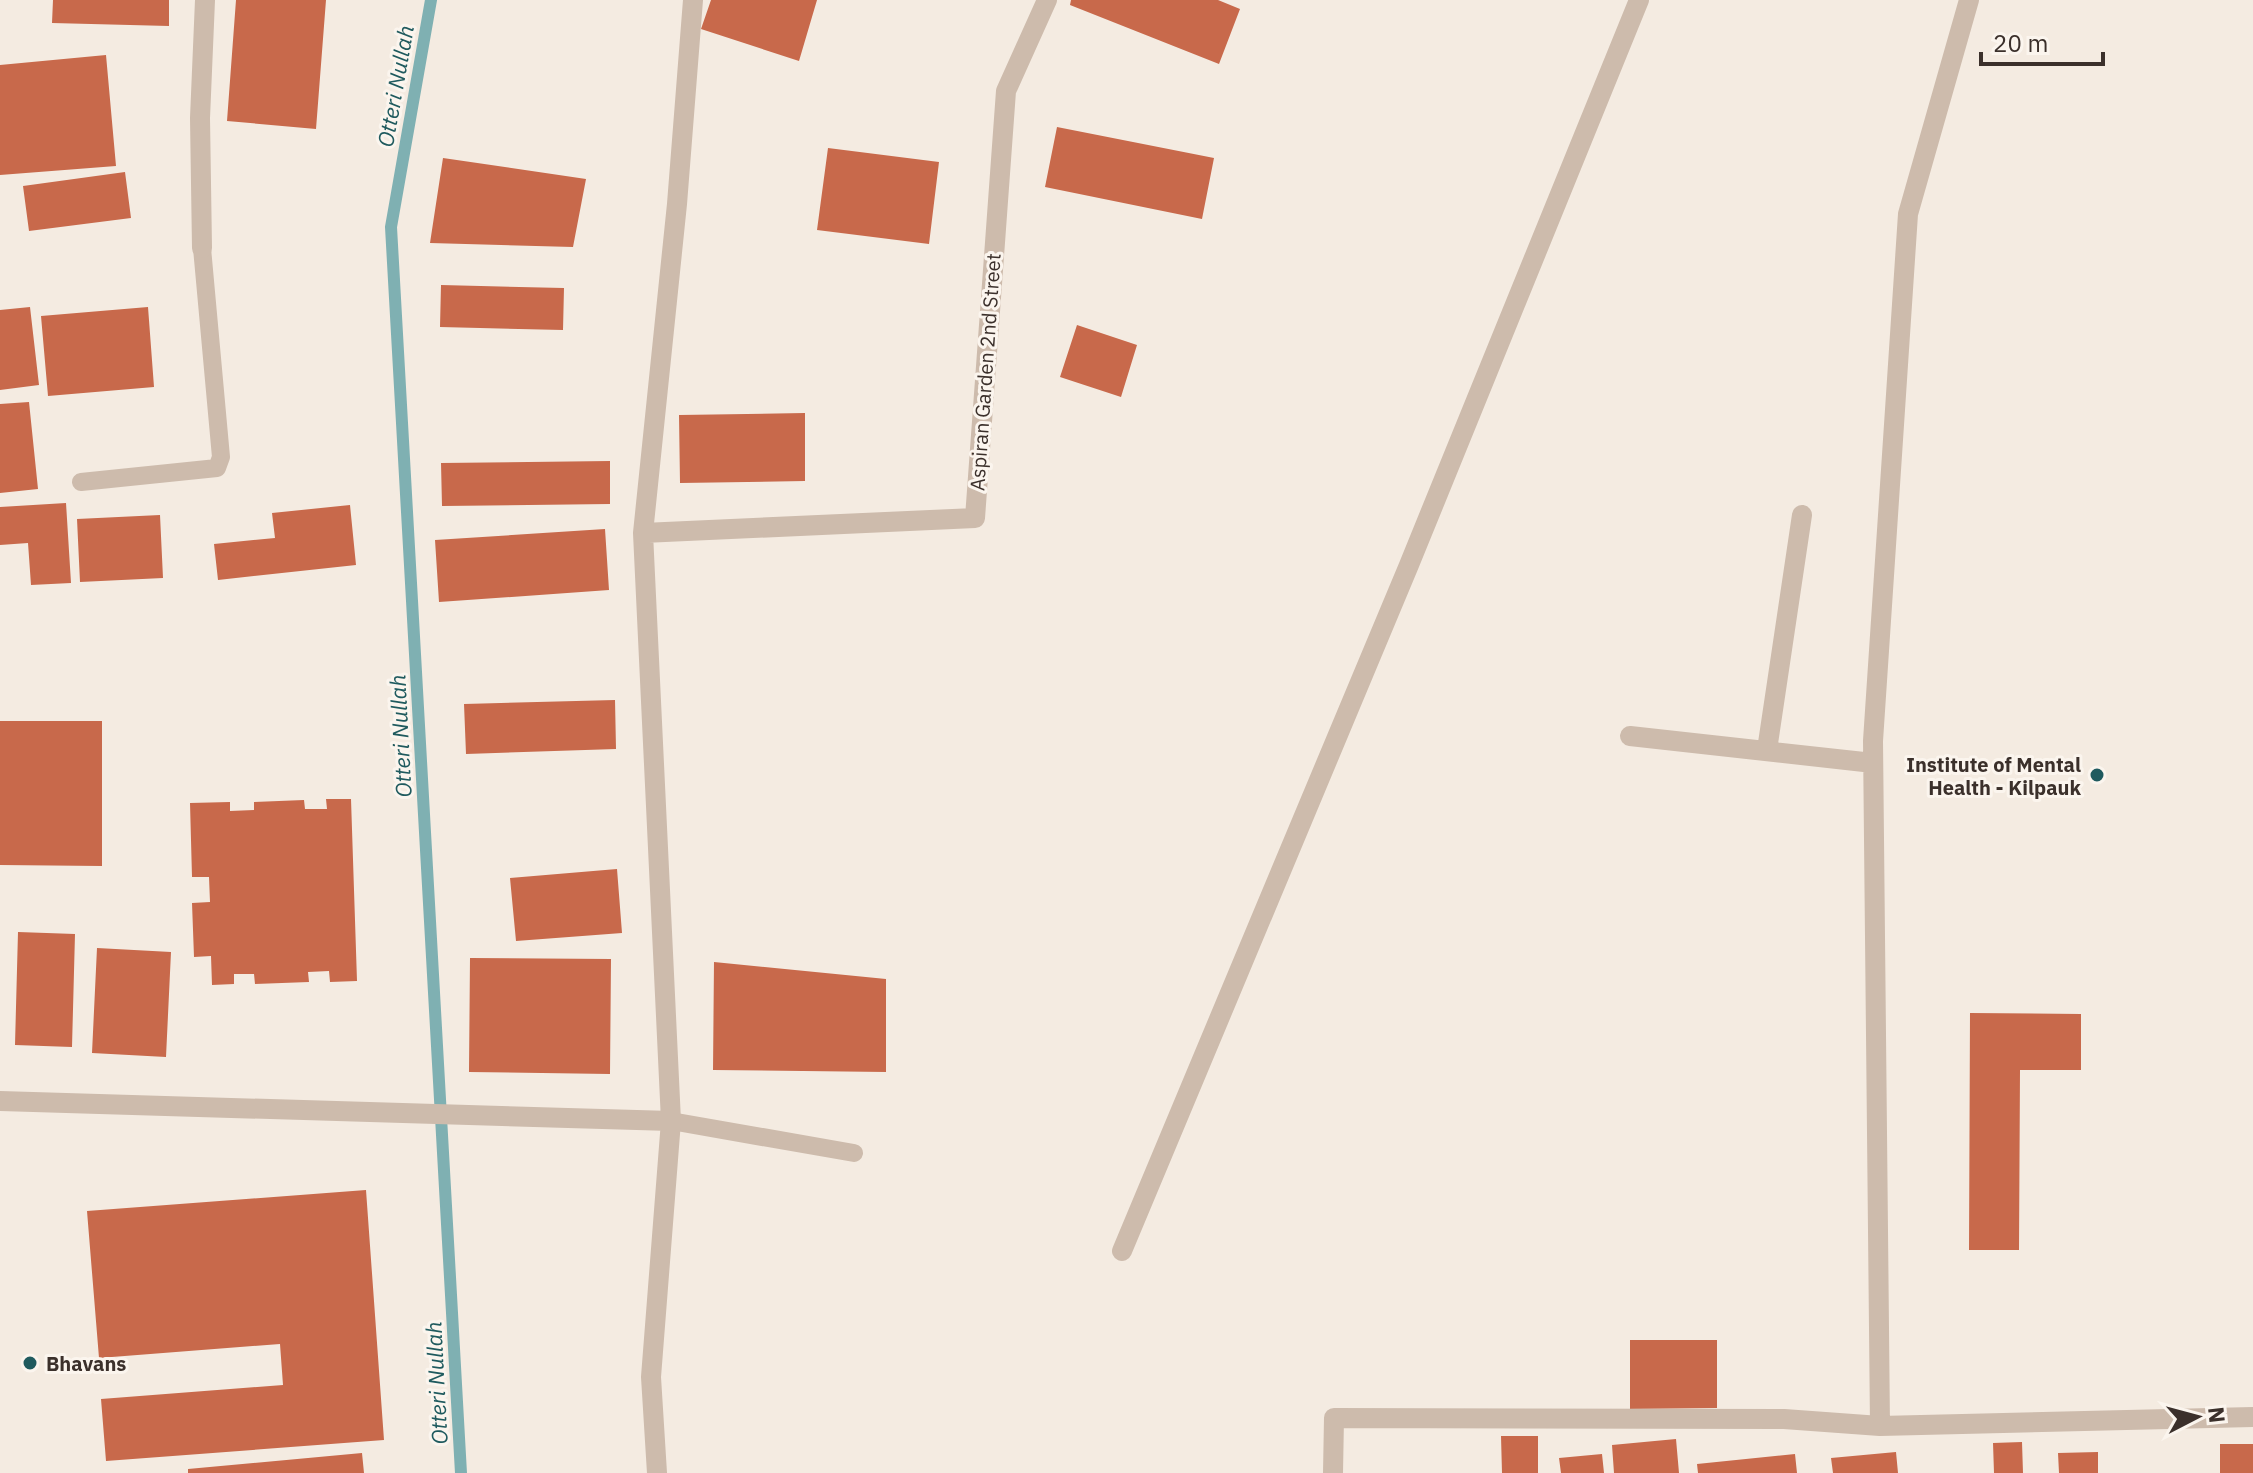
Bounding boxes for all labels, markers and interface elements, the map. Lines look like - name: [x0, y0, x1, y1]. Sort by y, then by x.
- scale bar: [1981, 16, 2103, 66]
- water label: Otteri Nullah: [370, 23, 420, 149]
- text: 20 m: [1993, 27, 2048, 59]
- street label: Aspiran Garden 2nd Street: [963, 252, 1007, 492]
- water label: Otteri Nullah: [382, 674, 418, 798]
- place label: Institute of Mental Health - Kilpauk: [1906, 751, 2081, 801]
- marker: Institute of Mental Health - Kilpauk: [2088, 766, 2106, 784]
- water label: Otteri Nullah: [418, 1321, 454, 1445]
- place label: Bhavans: [46, 1350, 126, 1377]
- marker: Bhavans: [21, 1354, 39, 1372]
- north arrow: [2157, 1377, 2237, 1457]
- text: N: [2202, 1405, 2233, 1424]

